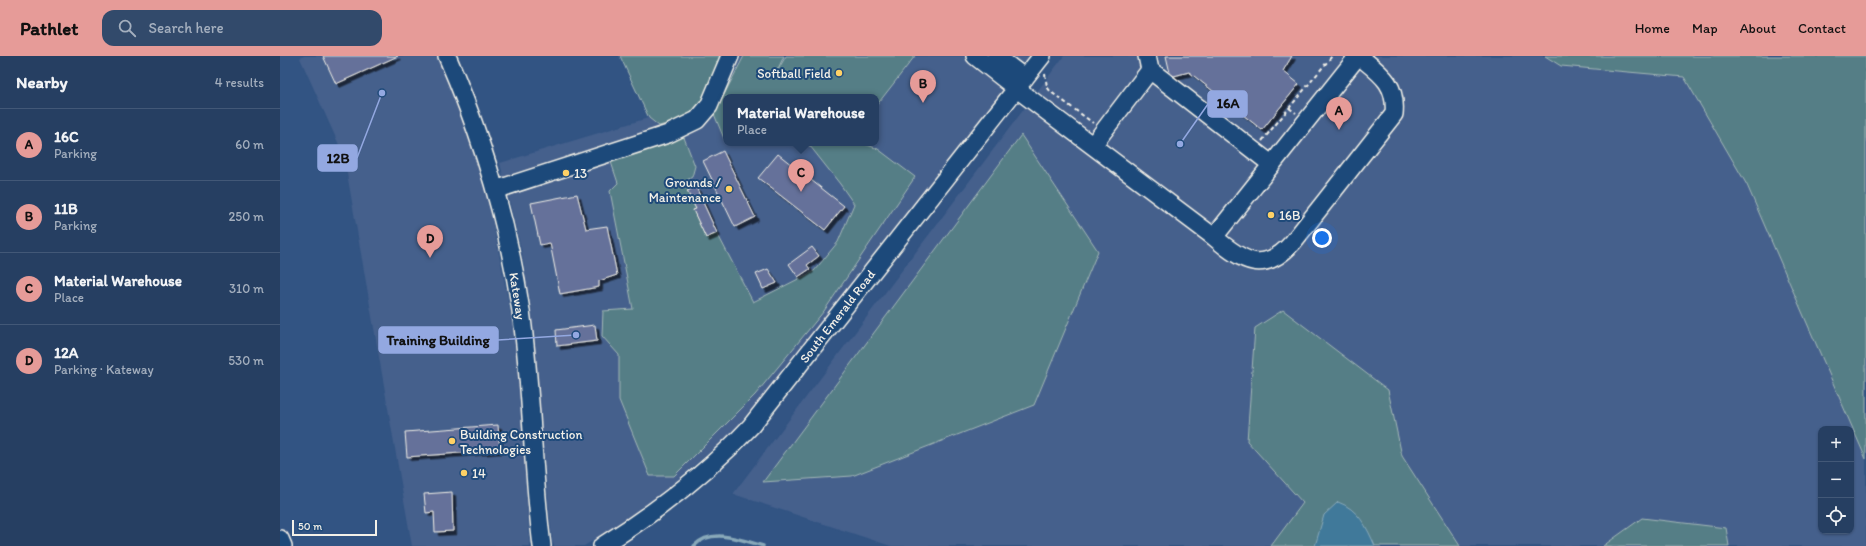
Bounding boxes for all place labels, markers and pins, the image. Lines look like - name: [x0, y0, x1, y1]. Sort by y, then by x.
- place label: Softball Field: [757, 66, 831, 81]
- marker: Softball Field: [834, 68, 844, 78]
- pin: B: [910, 70, 936, 103]
- callout: 16A: [1208, 91, 1247, 117]
- pin: A: [1326, 97, 1352, 130]
- callout: 12B: [318, 145, 357, 171]
- pin: C: [788, 159, 814, 192]
- place label: 13: [574, 166, 587, 181]
- marker: 13: [561, 168, 571, 178]
- place label: Grounds / Maintenance: [649, 175, 722, 205]
- marker: Grounds / Maintenance: [724, 184, 734, 194]
- place label: 16B: [1279, 208, 1300, 223]
- marker: 16B: [1266, 210, 1276, 220]
- pin: D: [417, 225, 443, 258]
- callout: Training Building: [379, 327, 498, 353]
- place label: Building Construction Technologies: [460, 427, 582, 457]
- marker: Building Construction Technologies: [447, 436, 457, 446]
- place label: 14: [472, 466, 486, 481]
- marker: 14: [459, 468, 469, 478]

